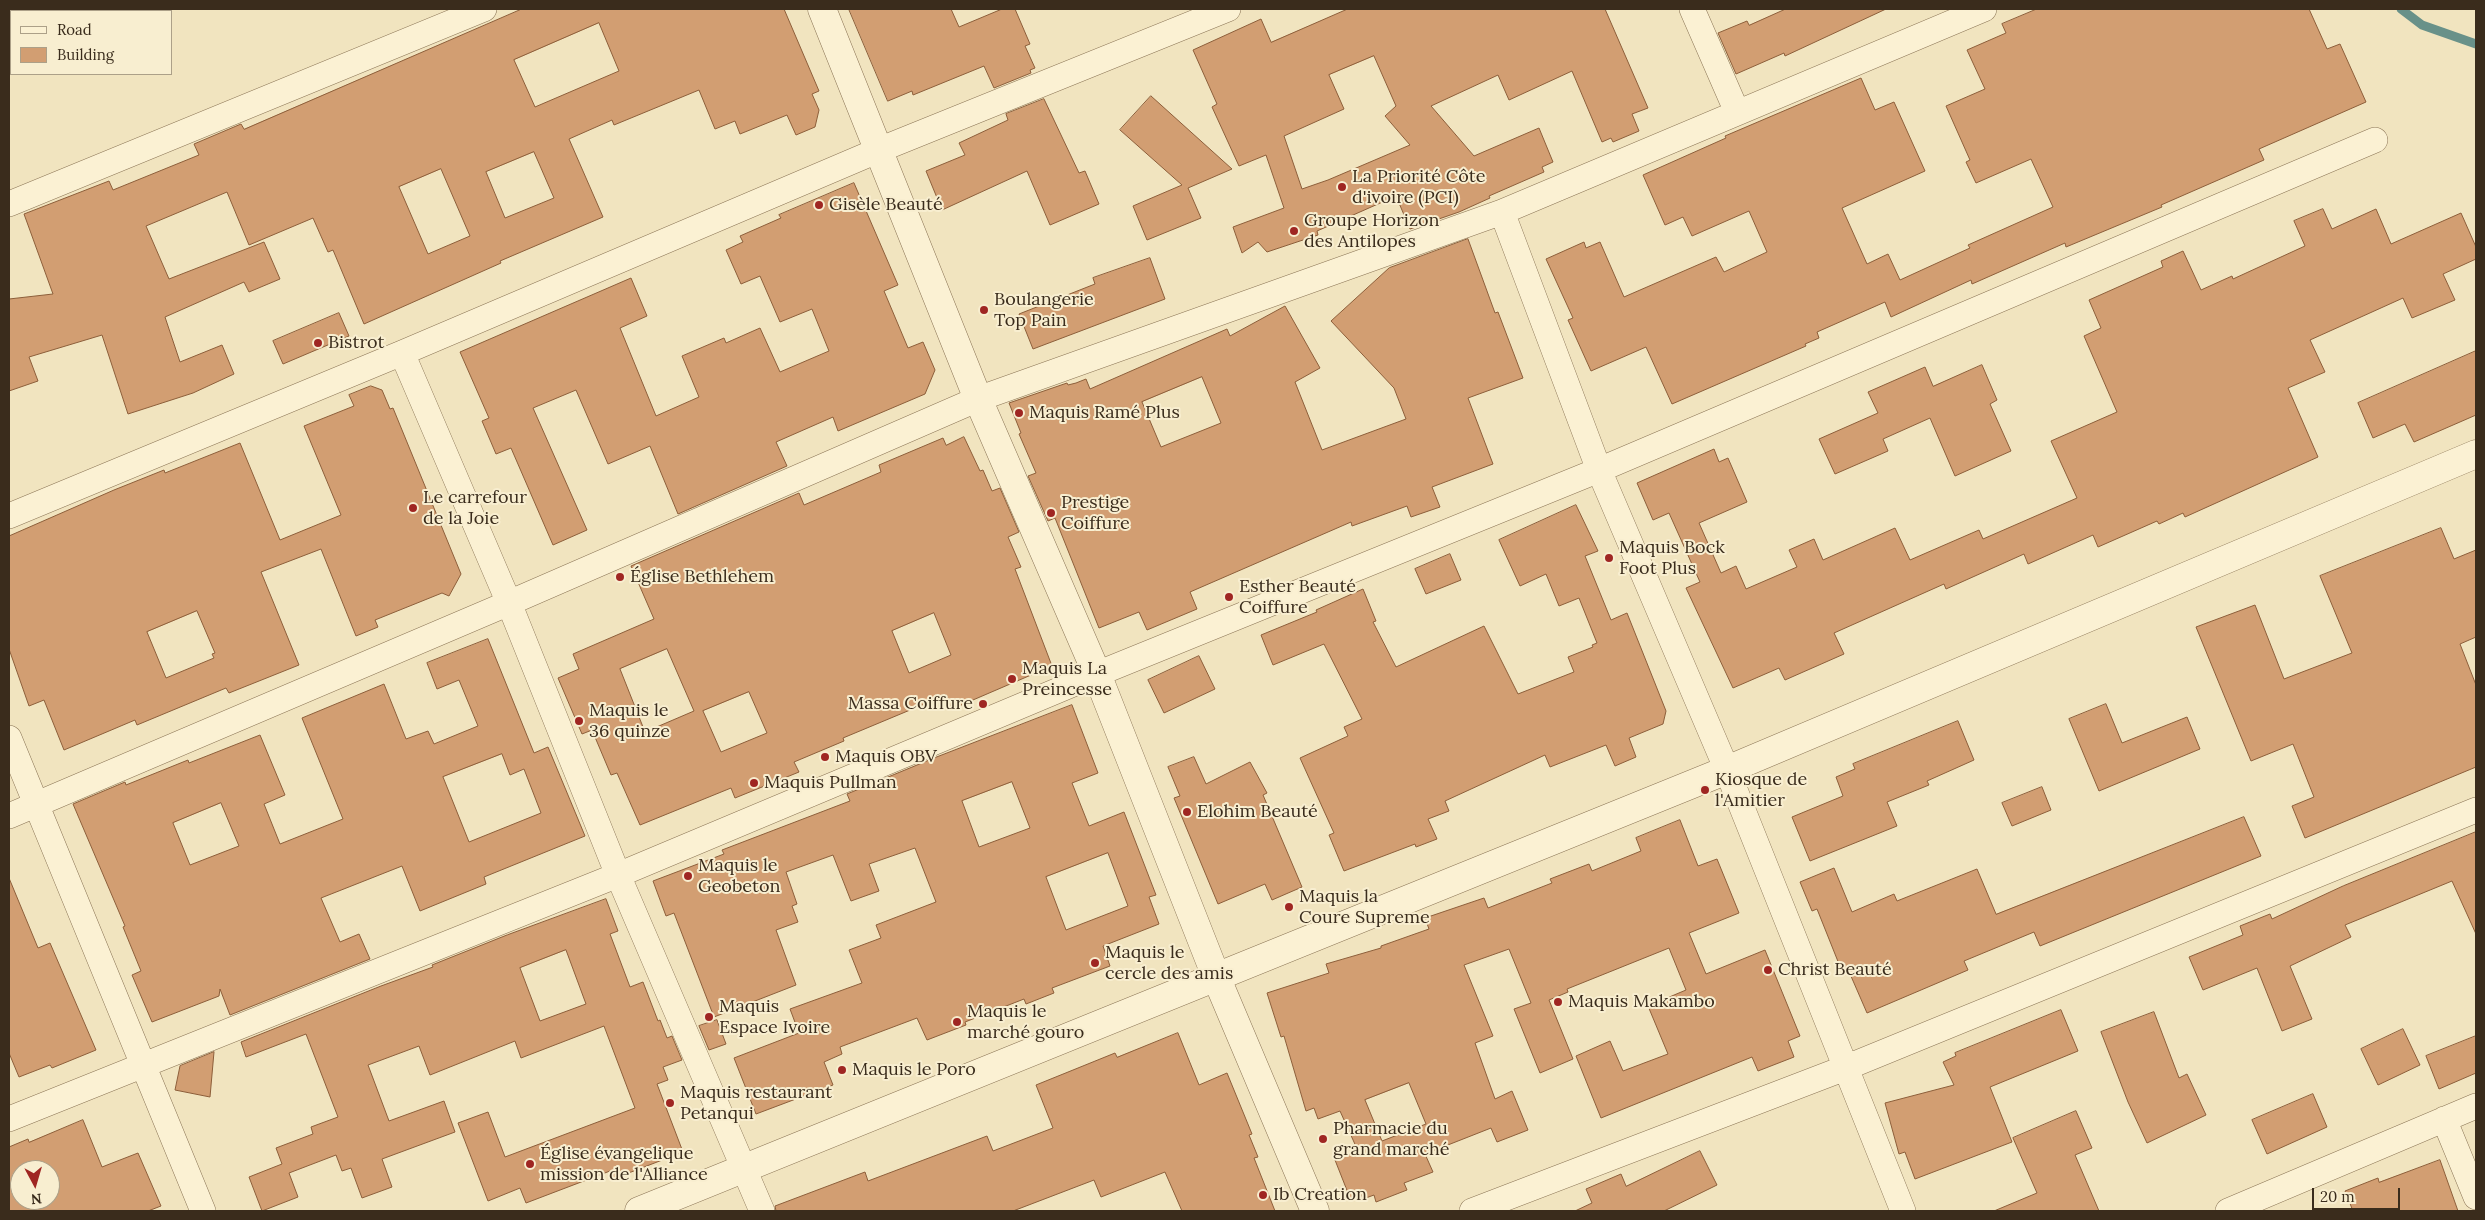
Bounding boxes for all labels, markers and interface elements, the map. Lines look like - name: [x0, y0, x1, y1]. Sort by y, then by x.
- legend: [10, 10, 172, 75]
- text: Road: [57, 20, 92, 39]
- text: Building: [57, 45, 114, 64]
- place label: La Priorité Côte d'ivoire (PCI): [1352, 166, 1486, 208]
- marker: La Priorité Côte d'ivoire (PCI): [1336, 181, 1348, 193]
- place label: Gisèle Beauté: [829, 194, 943, 216]
- marker: Gisèle Beauté: [813, 199, 825, 211]
- place label: Groupe Horizon des Antilopes: [1304, 210, 1439, 252]
- marker: Groupe Horizon des Antilopes: [1288, 225, 1300, 237]
- place label: Boulangerie Top Pain: [994, 289, 1094, 332]
- marker: Boulangerie Top Pain: [978, 304, 990, 316]
- place label: Bistrot: [328, 332, 385, 354]
- marker: Bistrot: [312, 337, 324, 349]
- place label: Maquis Ramé Plus: [1029, 402, 1180, 424]
- marker: Maquis Ramé Plus: [1013, 407, 1025, 419]
- place label: Le carrefour de la Joie: [423, 487, 527, 530]
- place label: Prestige Coiffure: [1061, 492, 1130, 534]
- marker: Le carrefour de la Joie: [407, 502, 419, 514]
- marker: Prestige Coiffure: [1045, 507, 1057, 519]
- place label: Maquis Bock Foot Plus: [1619, 537, 1725, 580]
- marker: Maquis Bock Foot Plus: [1603, 552, 1615, 564]
- place label: Église Bethlehem: [630, 566, 774, 588]
- marker: Église Bethlehem: [614, 571, 626, 583]
- place label: Esther Beauté Coiffure: [1239, 576, 1356, 618]
- marker: Esther Beauté Coiffure: [1223, 591, 1235, 603]
- place label: Maquis La Preincesse: [1022, 658, 1112, 701]
- marker: Maquis La Preincesse: [1006, 673, 1018, 685]
- place label: Massa Coiffure: [848, 693, 973, 715]
- marker: Massa Coiffure: [977, 698, 989, 710]
- place label: Maquis le 36 quinze: [589, 700, 670, 742]
- marker: Maquis le 36 quinze: [573, 715, 585, 727]
- place label: Maquis OBV: [835, 746, 937, 768]
- marker: Maquis OBV: [819, 751, 831, 763]
- place label: Kiosque de l'Amitier: [1715, 769, 1807, 812]
- place label: Maquis Pullman: [764, 772, 897, 794]
- marker: Maquis Pullman: [748, 777, 760, 789]
- marker: Kiosque de l'Amitier: [1699, 784, 1711, 796]
- place label: Elohim Beauté: [1197, 801, 1318, 823]
- marker: Elohim Beauté: [1181, 806, 1193, 818]
- place label: Maquis le Geobeton: [698, 855, 780, 898]
- marker: Maquis le Geobeton: [682, 870, 694, 882]
- place label: Maquis la Coure Supreme: [1299, 886, 1430, 929]
- marker: Maquis la Coure Supreme: [1283, 901, 1295, 913]
- place label: Maquis le cercle des amis: [1105, 942, 1233, 984]
- marker: Maquis le cercle des amis: [1089, 957, 1101, 969]
- place label: Christ Beauté: [1778, 959, 1892, 981]
- marker: Christ Beauté: [1762, 964, 1774, 976]
- place label: Maquis Makambo: [1568, 991, 1715, 1013]
- place label: Maquis Espace Ivoire: [719, 996, 830, 1038]
- marker: Maquis Makambo: [1552, 996, 1564, 1008]
- place label: Maquis le marché gouro: [967, 1001, 1084, 1044]
- marker: Maquis Espace Ivoire: [703, 1011, 715, 1023]
- marker: Maquis le marché gouro: [951, 1016, 963, 1028]
- place label: Maquis le Poro: [852, 1059, 976, 1081]
- marker: Maquis le Poro: [836, 1064, 848, 1076]
- place label: Maquis restaurant Petanqui: [680, 1082, 832, 1124]
- marker: Maquis restaurant Petanqui: [664, 1097, 676, 1109]
- place label: Pharmacie du grand marché: [1333, 1118, 1449, 1160]
- marker: Pharmacie du grand marché: [1317, 1133, 1329, 1145]
- place label: Église évangelique mission de l'Alliance: [540, 1143, 708, 1186]
- marker: Église évangelique mission de l'Alliance: [524, 1158, 536, 1170]
- north arrow: [10, 1160, 60, 1210]
- scale bar: [2315, 1178, 2402, 1210]
- place label: Ib Creation: [1273, 1184, 1367, 1206]
- text: 20 m: [2320, 1187, 2355, 1206]
- text: N: [30, 1189, 43, 1208]
- marker: Ib Creation: [1257, 1189, 1269, 1201]

